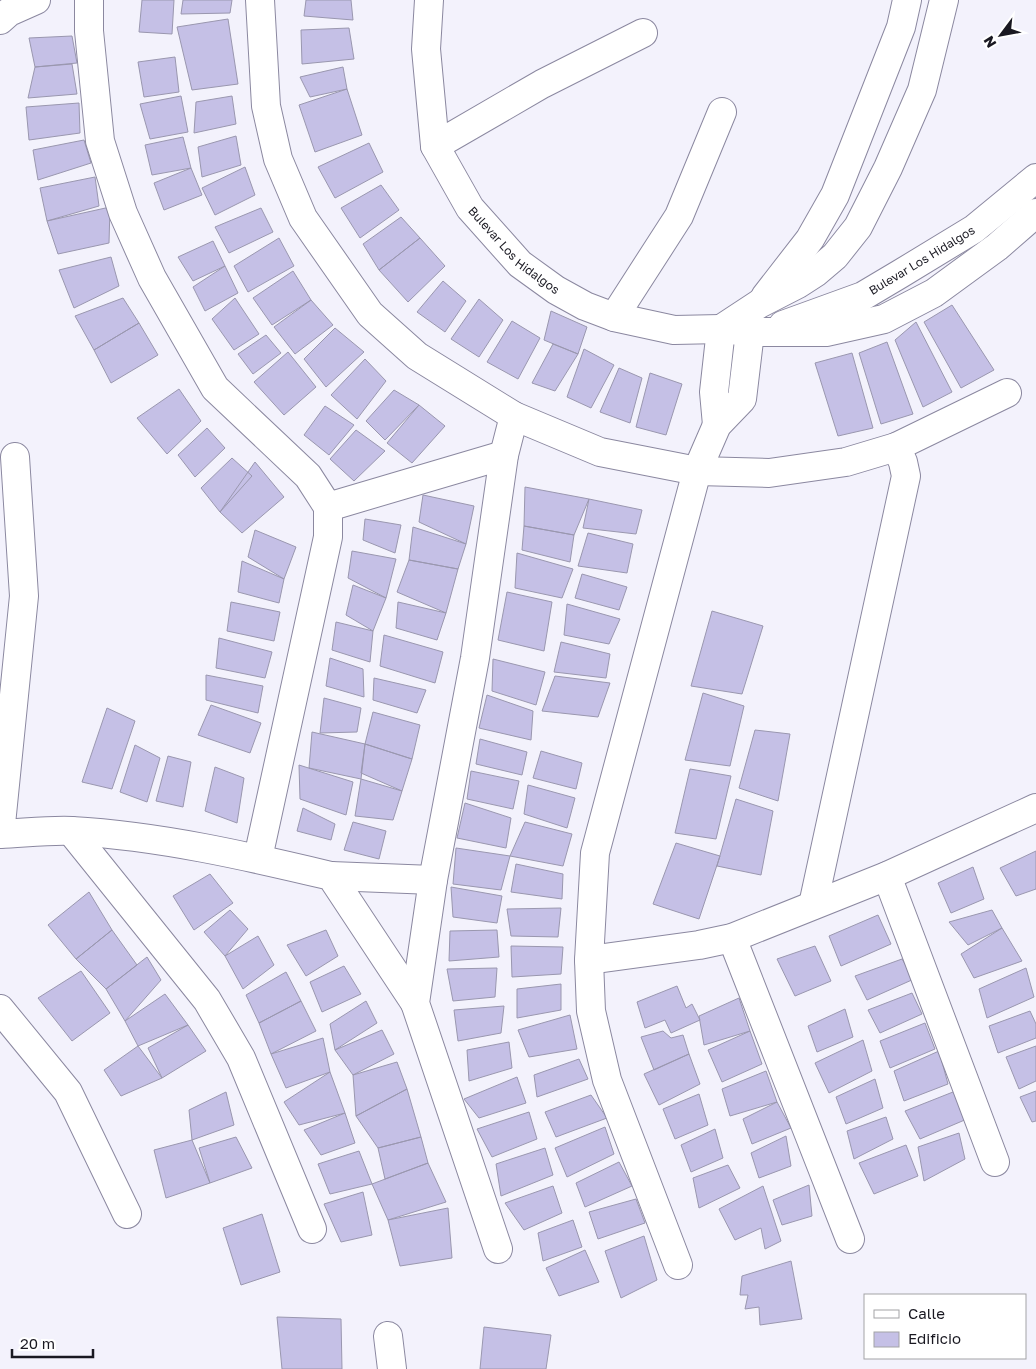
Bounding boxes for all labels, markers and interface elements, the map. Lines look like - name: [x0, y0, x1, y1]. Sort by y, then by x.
- north arrow: [976, 10, 1026, 60]
- text: N: [980, 33, 1000, 51]
- street label: Bulevar Los Hidalgos: [465, 203, 563, 297]
- street label: Bulevar Los Hidalgos: [866, 222, 978, 298]
- legend: [864, 1294, 1026, 1359]
- text: Calle: [908, 1304, 945, 1322]
- scale bar: [12, 1326, 94, 1358]
- text: Edificio: [908, 1329, 961, 1347]
- text: 20 m: [20, 1334, 55, 1352]

